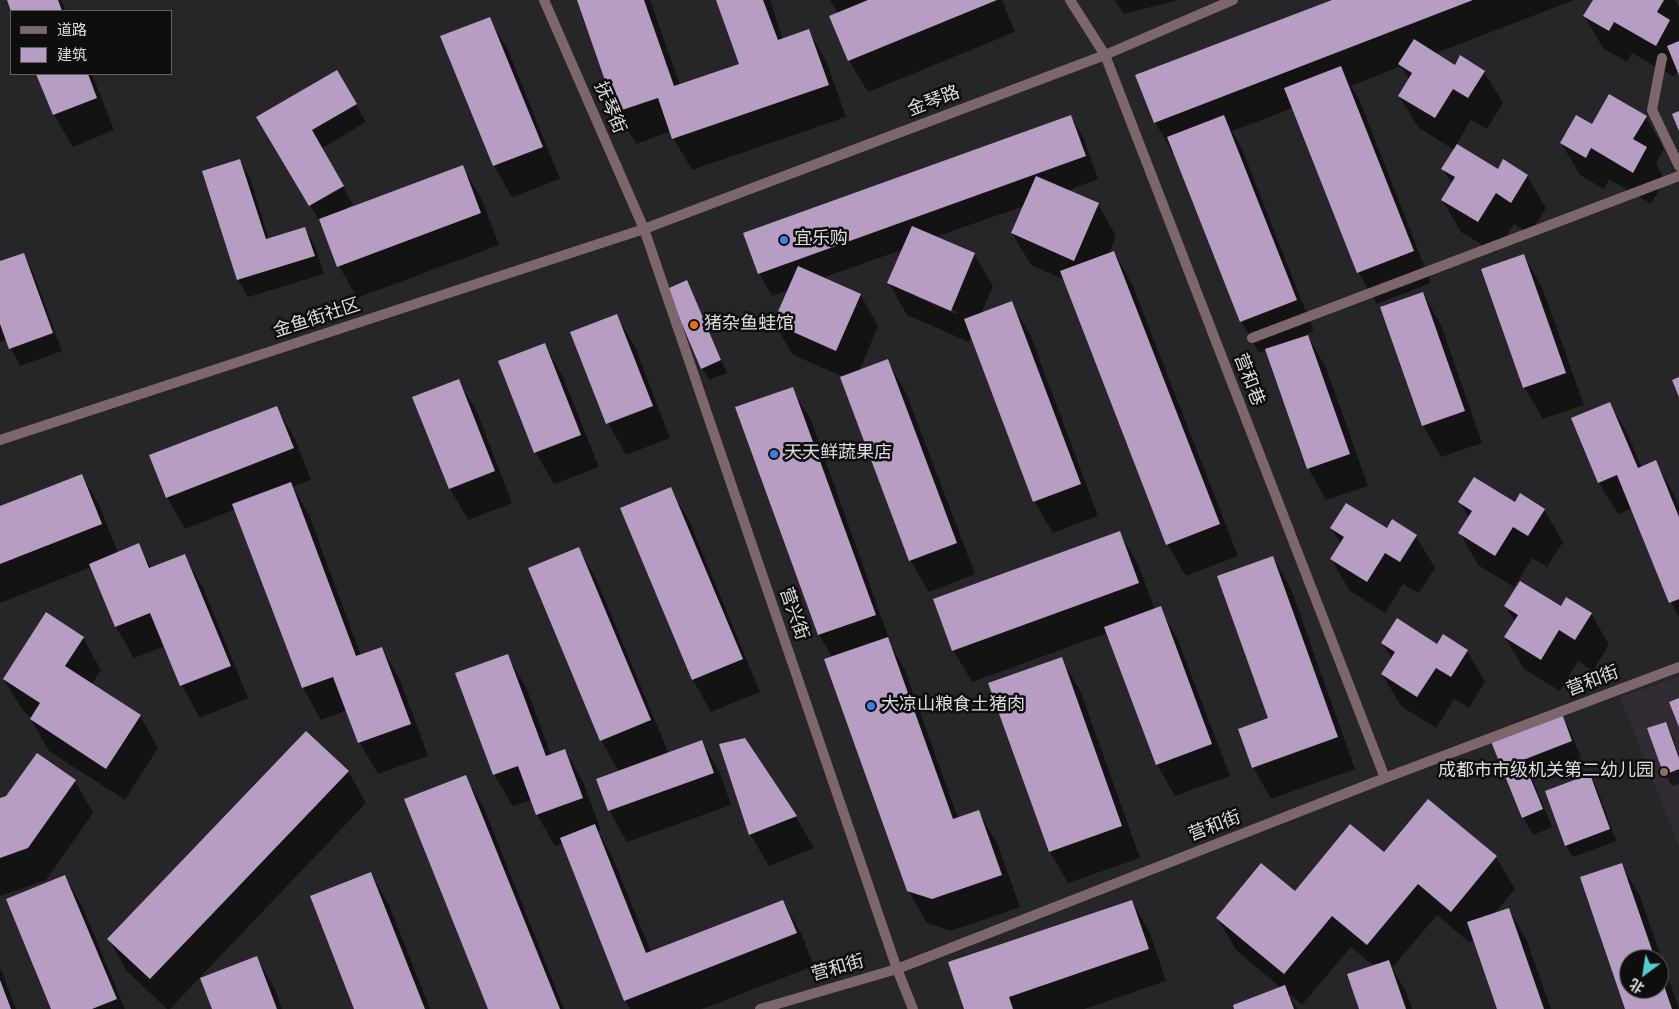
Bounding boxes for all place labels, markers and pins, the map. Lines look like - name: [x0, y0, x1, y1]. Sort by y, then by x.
- place label: 宜乐购: [794, 229, 848, 251]
- marker: 宜乐购: [778, 234, 790, 246]
- place label: 猪杂鱼蛙馆: [704, 314, 794, 336]
- marker: 猪杂鱼蛙馆: [688, 319, 700, 331]
- place label: 天天鲜蔬果店: [784, 443, 892, 465]
- marker: 天天鲜蔬果店: [768, 448, 780, 460]
- place label: 大凉山粮食土猪肉: [881, 695, 1025, 717]
- marker: 大凉山粮食土猪肉: [865, 700, 877, 712]
- place label: 成都市市级机关第二幼儿园: [1438, 761, 1654, 783]
- marker: 成都市市级机关第二幼儿园: [1658, 766, 1670, 778]

